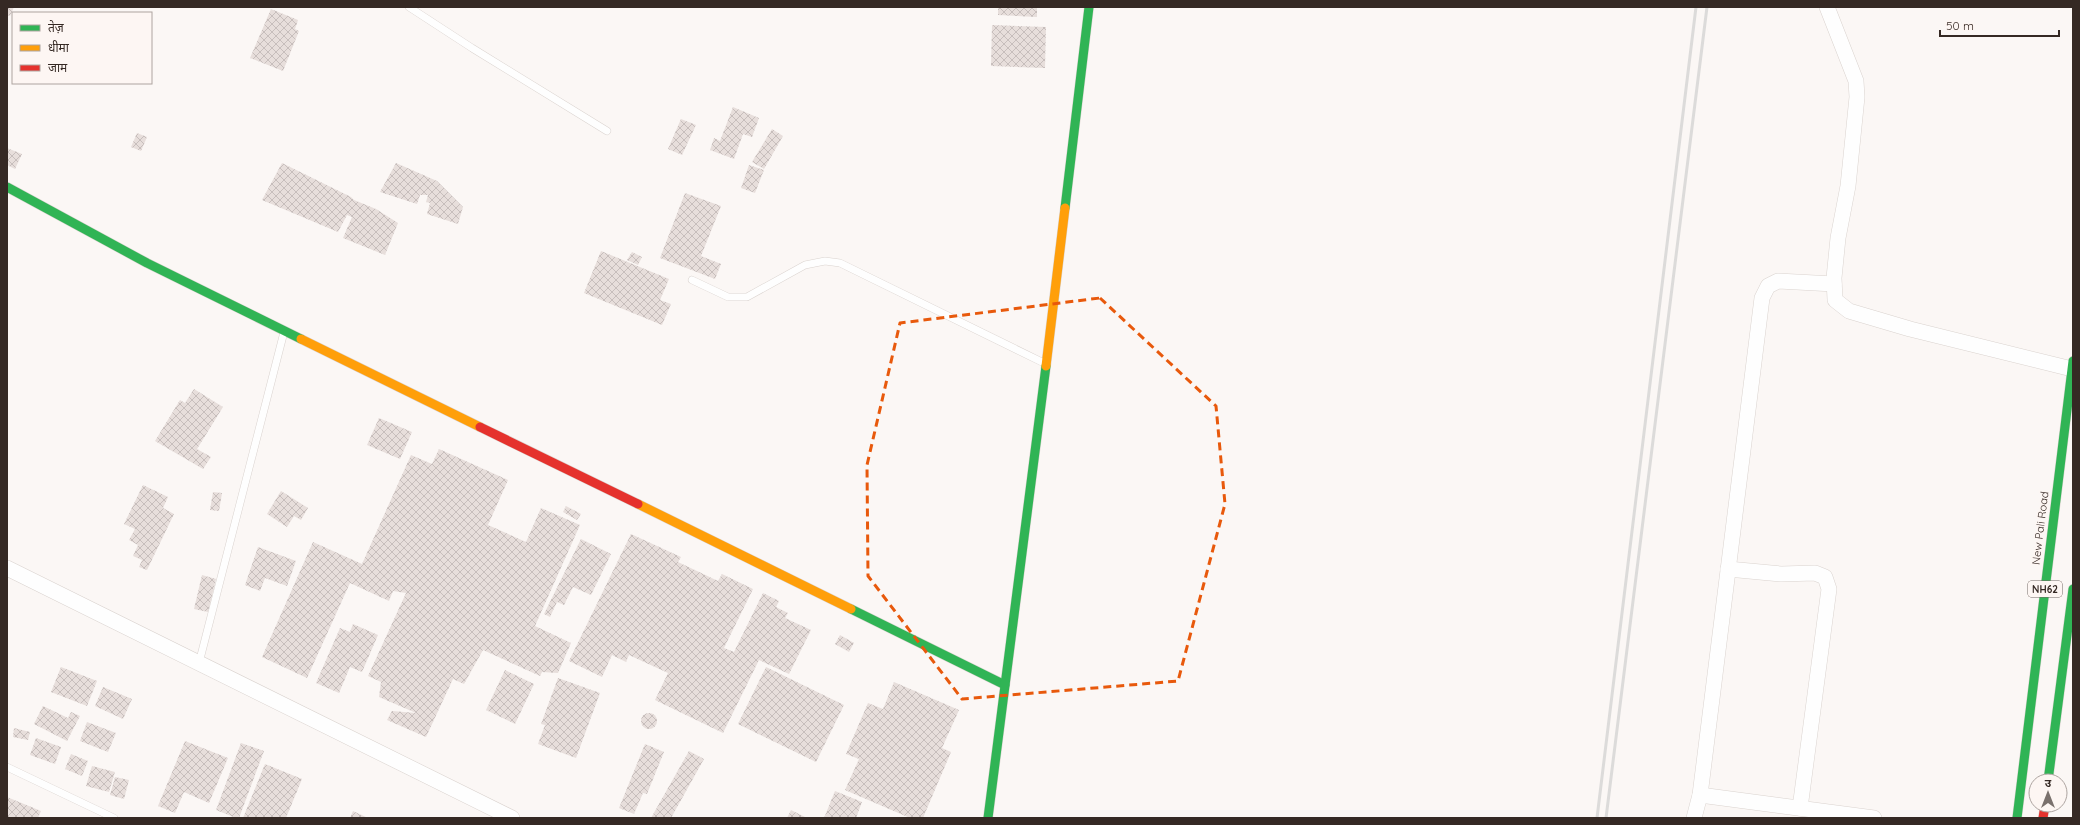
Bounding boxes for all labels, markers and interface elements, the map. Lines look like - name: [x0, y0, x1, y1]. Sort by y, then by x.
- legend: [12, 12, 152, 84]
- scale bar: [1940, 12, 2059, 38]
- text: 50 m: [1946, 18, 1974, 33]
- text: तेज़: [48, 20, 65, 35]
- text: धीमा: [48, 40, 70, 55]
- text: जाम: [48, 60, 68, 75]
- street label: New Pali Road: [2029, 491, 2051, 565]
- road number: NH62: [2028, 581, 2062, 597]
- north arrow: [2028, 773, 2068, 813]
- text: उ: [2045, 776, 2052, 790]

